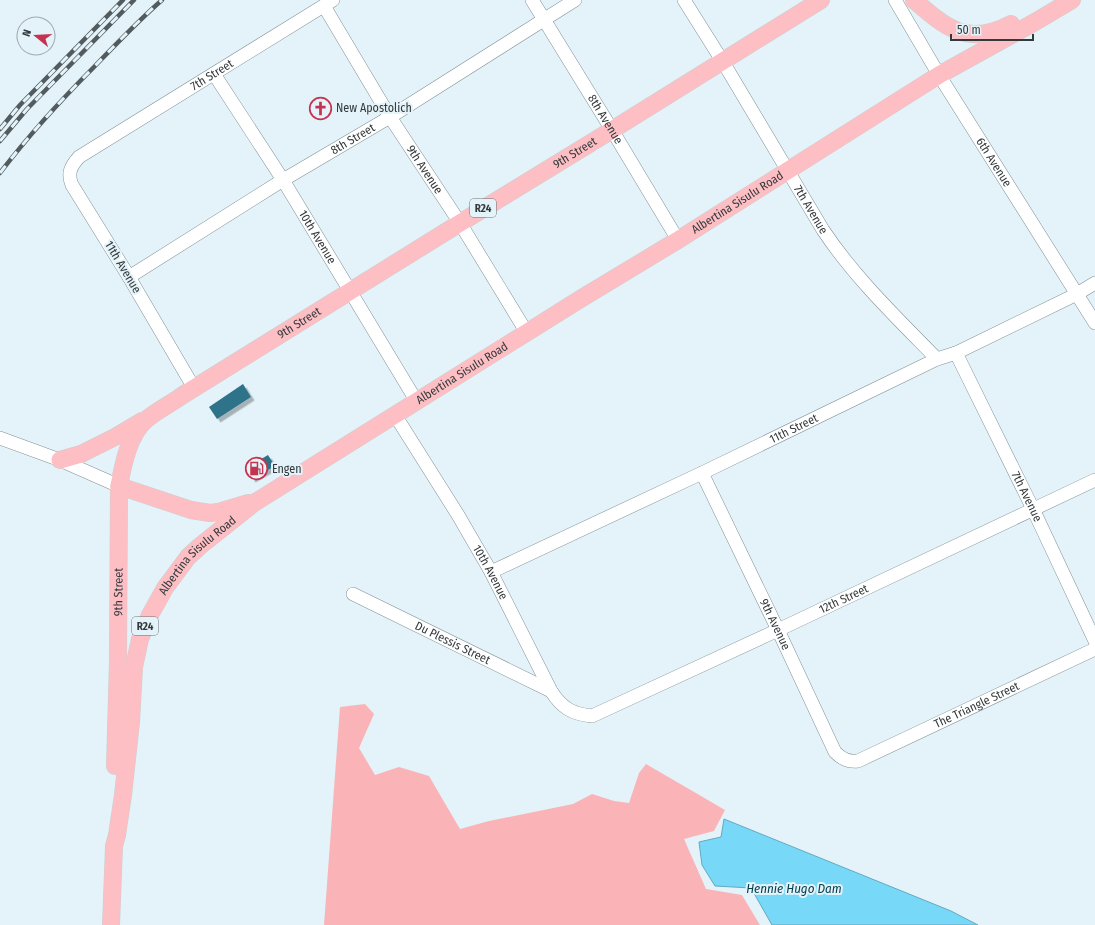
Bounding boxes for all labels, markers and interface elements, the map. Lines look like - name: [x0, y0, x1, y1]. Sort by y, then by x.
- north arrow: [16, 16, 56, 56]
- scale bar: [951, 16, 1033, 42]
- text: 50 m: [957, 23, 981, 37]
- text: N: [20, 28, 34, 38]
- street label: 7th Street: [188, 56, 236, 93]
- street label: 8th Avenue: [585, 92, 626, 146]
- church icon: New Apostolich: [308, 95, 334, 121]
- place label: New Apostolich: [336, 101, 412, 115]
- street label: 8th Street: [328, 120, 377, 157]
- street label: 9th Street: [550, 134, 599, 171]
- street label: 6th Avenue: [973, 135, 1015, 189]
- street label: 9th Avenue: [404, 143, 446, 196]
- street label: Albertina Sisulu Road: [689, 168, 786, 237]
- street label: 7th Avenue: [791, 183, 831, 237]
- road number: R24: [470, 199, 496, 217]
- street label: 10th Avenue: [296, 208, 339, 266]
- street label: 11th Avenue: [102, 238, 144, 296]
- street label: 9th Street: [275, 304, 323, 342]
- street label: Albertina Sisulu Road: [413, 339, 510, 407]
- street label: 11th Street: [767, 411, 820, 446]
- fuel station icon: Engen: [243, 456, 269, 482]
- place label: Engen: [272, 462, 302, 476]
- street label: 7th Avenue: [1009, 469, 1045, 524]
- street label: Albertina Sisulu Road: [156, 513, 239, 597]
- street label: 10th Avenue: [470, 542, 511, 602]
- street label: 9th Street: [111, 568, 126, 616]
- street label: 12th Street: [817, 581, 870, 617]
- street label: 9th Avenue: [757, 596, 793, 652]
- road number: R24: [132, 617, 158, 635]
- street label: Du Plessis Street: [413, 619, 493, 667]
- street label: The Triangle Street: [932, 679, 1021, 731]
- water label: Hennie Hugo Dam: [746, 881, 842, 896]

